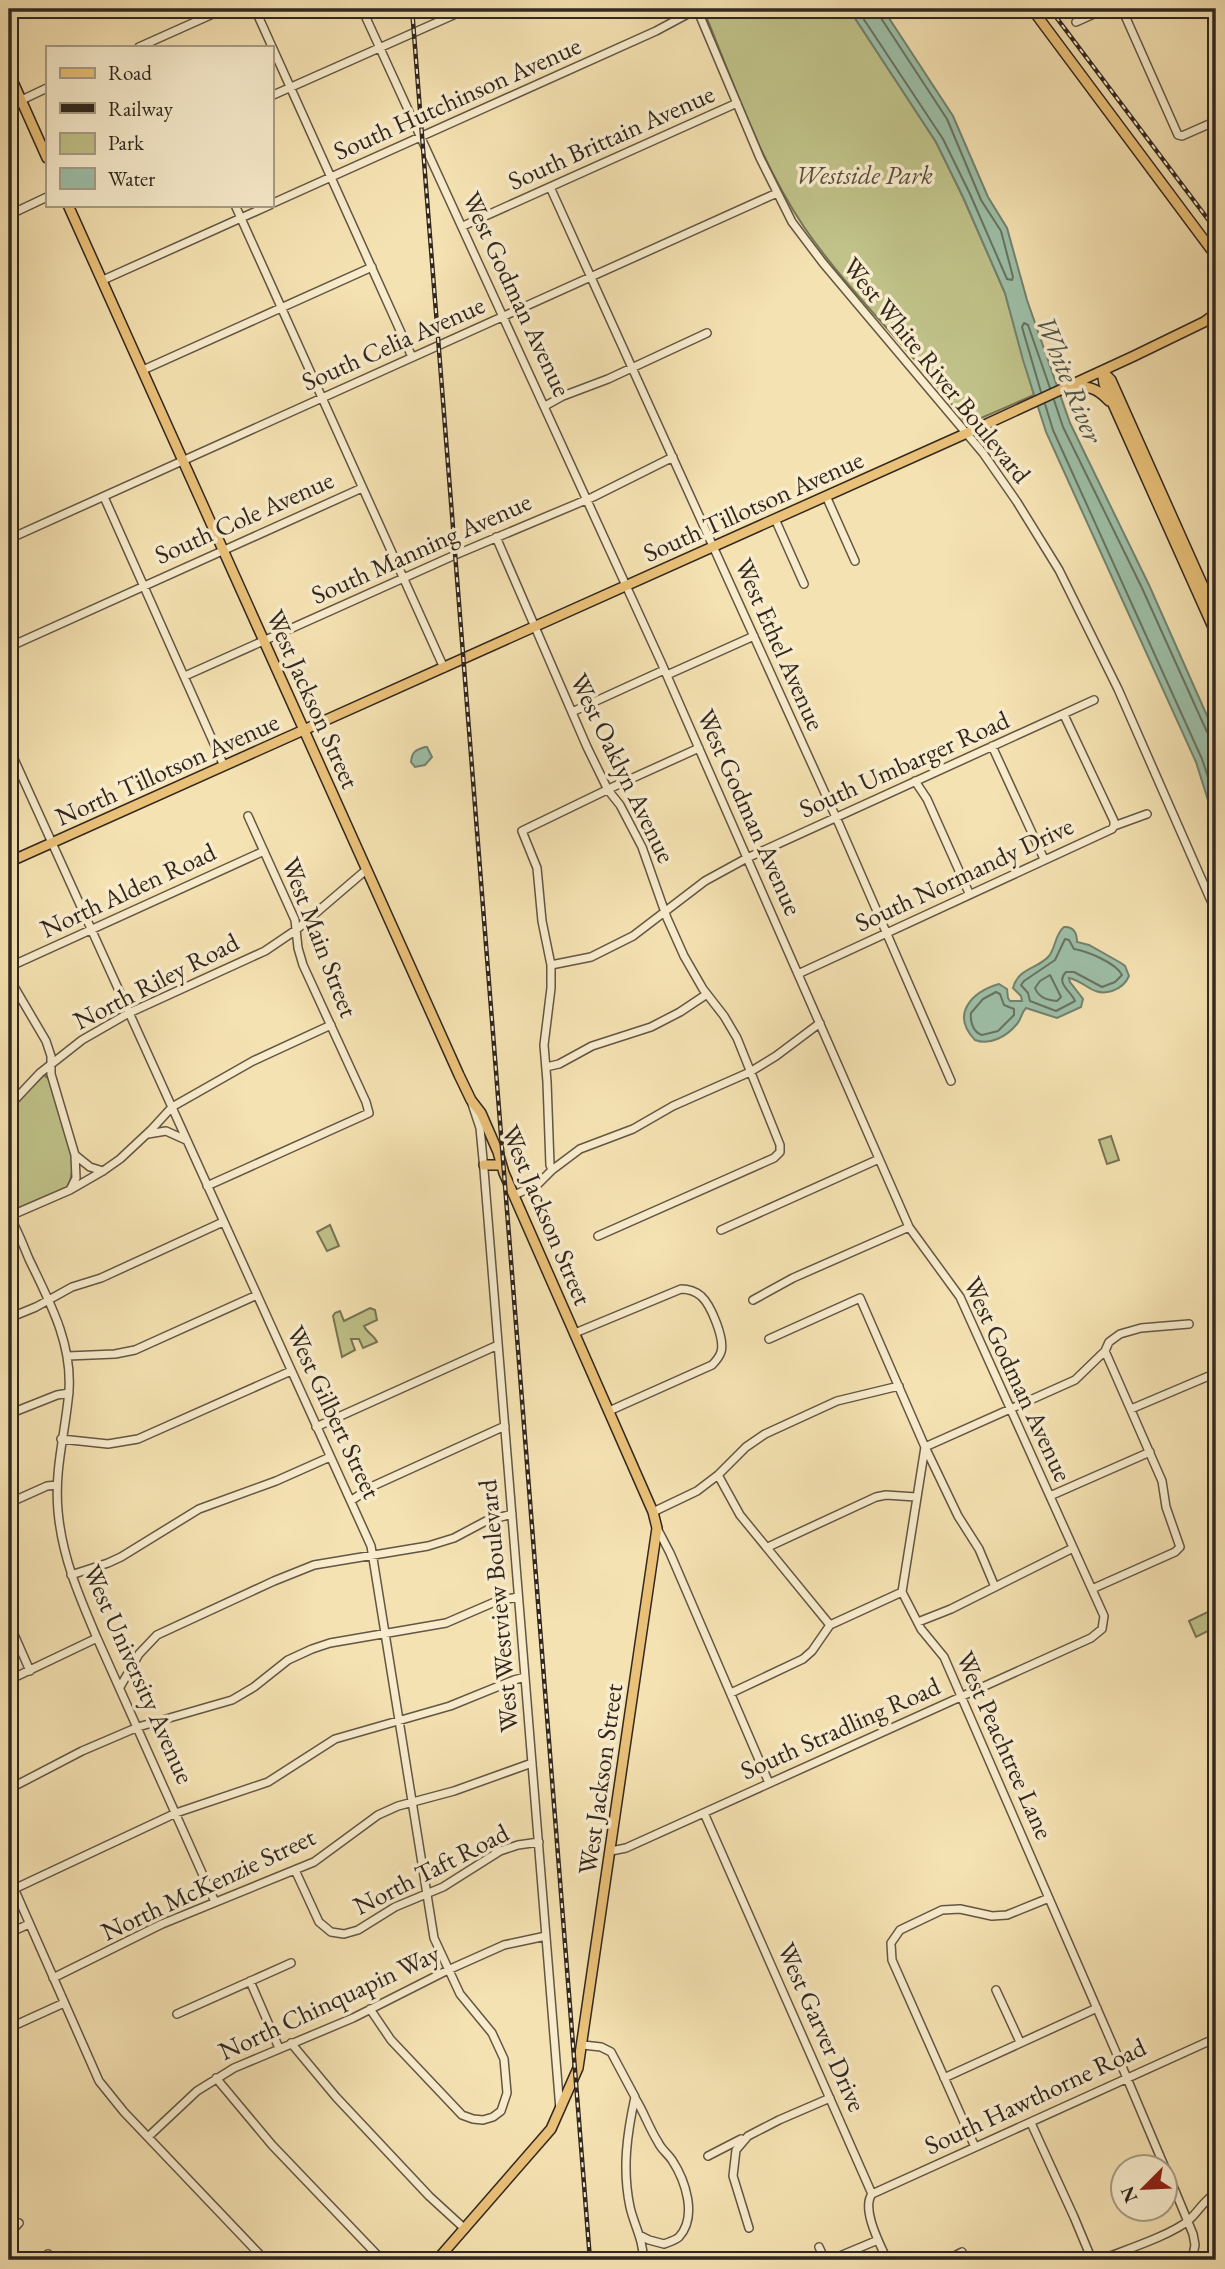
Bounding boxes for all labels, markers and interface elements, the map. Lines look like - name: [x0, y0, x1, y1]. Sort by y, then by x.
- street label: South Hutchinson Avenue: [328, 28, 586, 168]
- legend: [46, 46, 273, 206]
- text: Road: [108, 59, 152, 86]
- street label: South Brittain Avenue: [503, 76, 719, 198]
- text: Railway: [108, 95, 174, 122]
- text: Park: [108, 129, 145, 156]
- park label: Westside Park: [795, 158, 933, 192]
- text: Water: [108, 165, 155, 192]
- street label: West Godman Avenue: [455, 186, 579, 402]
- street label: West White River Boulevard: [835, 250, 1039, 491]
- street label: South Celia Avenue: [296, 287, 490, 399]
- water label: White River: [1028, 310, 1112, 449]
- street label: South Tillotson Avenue: [638, 442, 868, 570]
- street label: South Cole Avenue: [149, 462, 339, 572]
- street label: South Manning Avenue: [306, 484, 536, 612]
- street label: West Ethel Avenue: [727, 553, 833, 735]
- street label: West Jackson Street: [258, 604, 368, 794]
- street label: West Oaklyn Avenue: [562, 668, 684, 868]
- street label: South Umbarger Road: [794, 702, 1015, 826]
- street label: North Tillotson Avenue: [50, 704, 284, 834]
- street label: West Godman Avenue: [689, 704, 811, 920]
- street label: South Normandy Drive: [849, 808, 1079, 940]
- street label: North Alden Road: [35, 834, 222, 946]
- street label: West Main Street: [274, 852, 366, 1022]
- street label: North Riley Road: [68, 924, 245, 1037]
- street label: West Jackson Street: [494, 1120, 600, 1310]
- street label: West Godman Avenue: [956, 1271, 1080, 1487]
- street label: West Gilbert Street: [279, 1320, 389, 1504]
- street label: West Westview Boulevard: [470, 1477, 526, 1734]
- street label: West University Avenue: [75, 1559, 203, 1789]
- street label: West Peachtree Lane: [948, 1646, 1062, 1844]
- street label: South Stradling Road: [735, 1668, 946, 1787]
- street label: West Jackson Street: [570, 1681, 630, 1877]
- street label: North Taft Road: [348, 1815, 515, 1923]
- street label: North McKenzie Street: [95, 1819, 321, 1949]
- street label: North Chinquapin Way: [213, 1936, 445, 2068]
- street label: West Garver Drive: [770, 1937, 874, 2117]
- street label: South Hawthorne Road: [919, 2029, 1152, 2162]
- north arrow: [1110, 2154, 1180, 2224]
- text: N: [1114, 2182, 1143, 2207]

